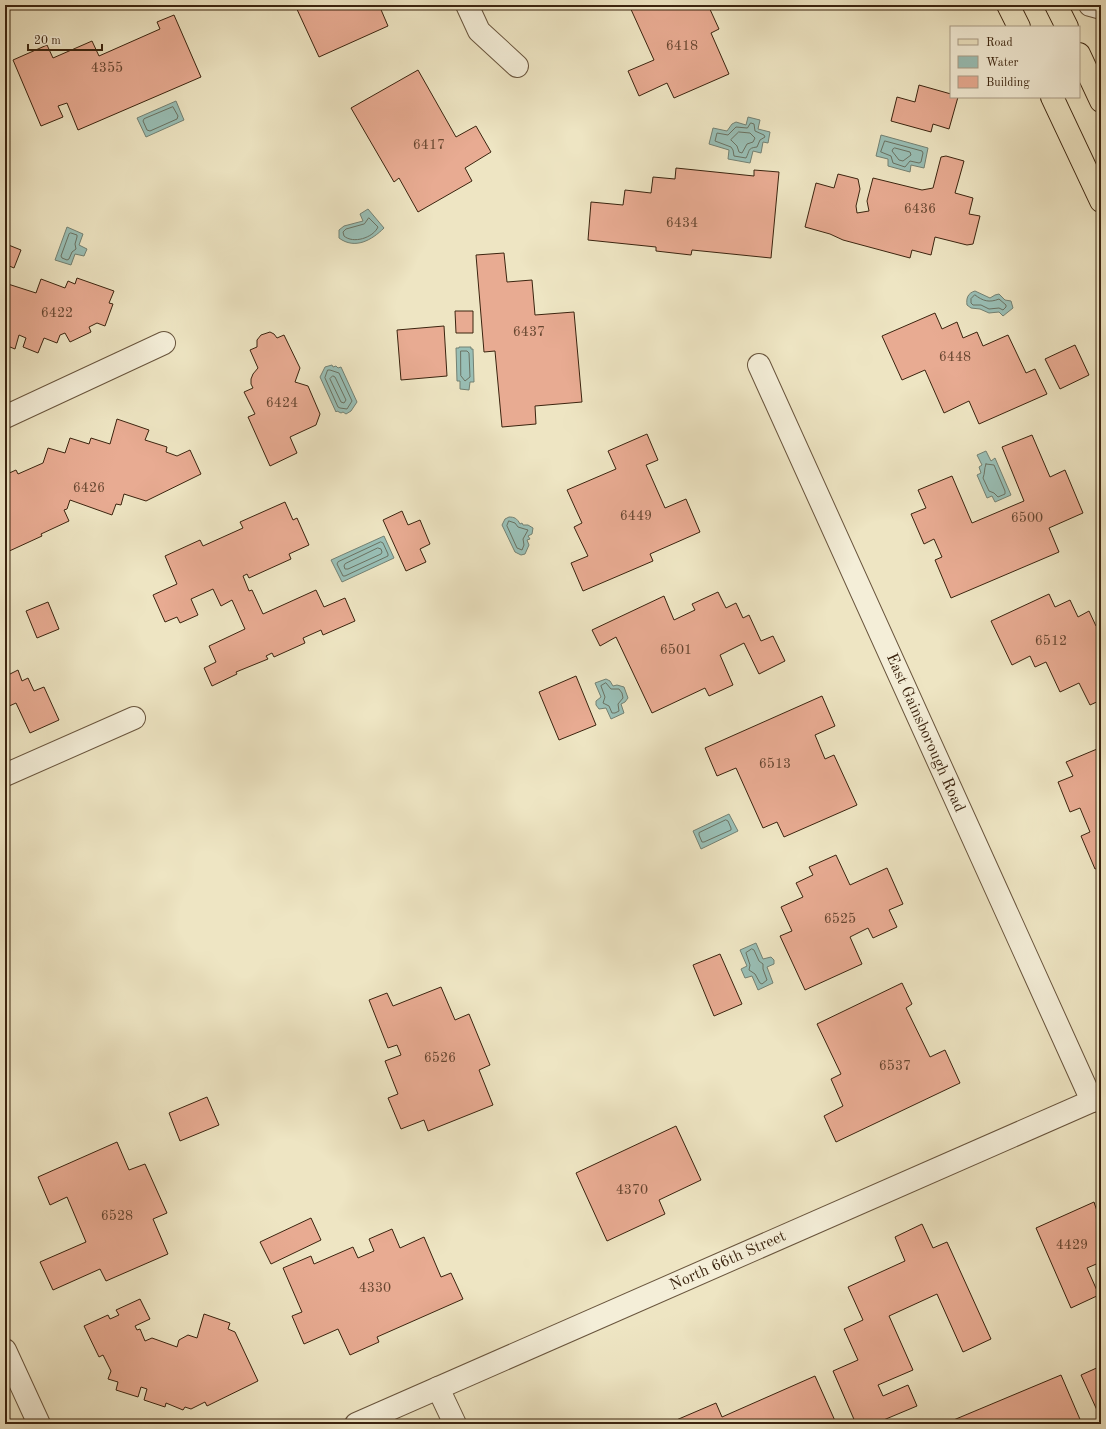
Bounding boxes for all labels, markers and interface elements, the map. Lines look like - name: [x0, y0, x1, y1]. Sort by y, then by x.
- scale bar: [28, 26, 102, 52]
- legend: [950, 26, 1080, 98]
- text: 20 m: [34, 35, 61, 47]
- text: Road: [986, 37, 1013, 49]
- house number: 6418: [666, 39, 698, 53]
- text: Water: [986, 57, 1019, 69]
- house number: 4355: [91, 61, 123, 75]
- text: Building: [986, 77, 1030, 89]
- house number: 6417: [413, 138, 445, 152]
- house number: 6436: [904, 202, 936, 216]
- house number: 6434: [666, 216, 698, 230]
- house number: 6422: [41, 306, 73, 320]
- house number: 6437: [513, 325, 545, 339]
- house number: 6448: [939, 350, 971, 364]
- house number: 6424: [266, 396, 298, 410]
- house number: 6426: [73, 481, 105, 495]
- house number: 6449: [620, 509, 652, 523]
- house number: 6500: [1011, 511, 1043, 525]
- house number: 6512: [1035, 634, 1067, 648]
- house number: 6501: [660, 643, 692, 657]
- street label: East Gainsborough Road: [883, 651, 967, 815]
- house number: 6513: [759, 757, 791, 771]
- house number: 6525: [824, 912, 856, 926]
- house number: 6526: [424, 1051, 456, 1065]
- house number: 6537: [879, 1059, 911, 1073]
- house number: 4370: [616, 1183, 648, 1197]
- house number: 6528: [101, 1209, 133, 1223]
- street label: North 66th Street: [667, 1228, 789, 1294]
- house number: 4429: [1056, 1238, 1088, 1252]
- house number: 4330: [359, 1281, 391, 1295]

